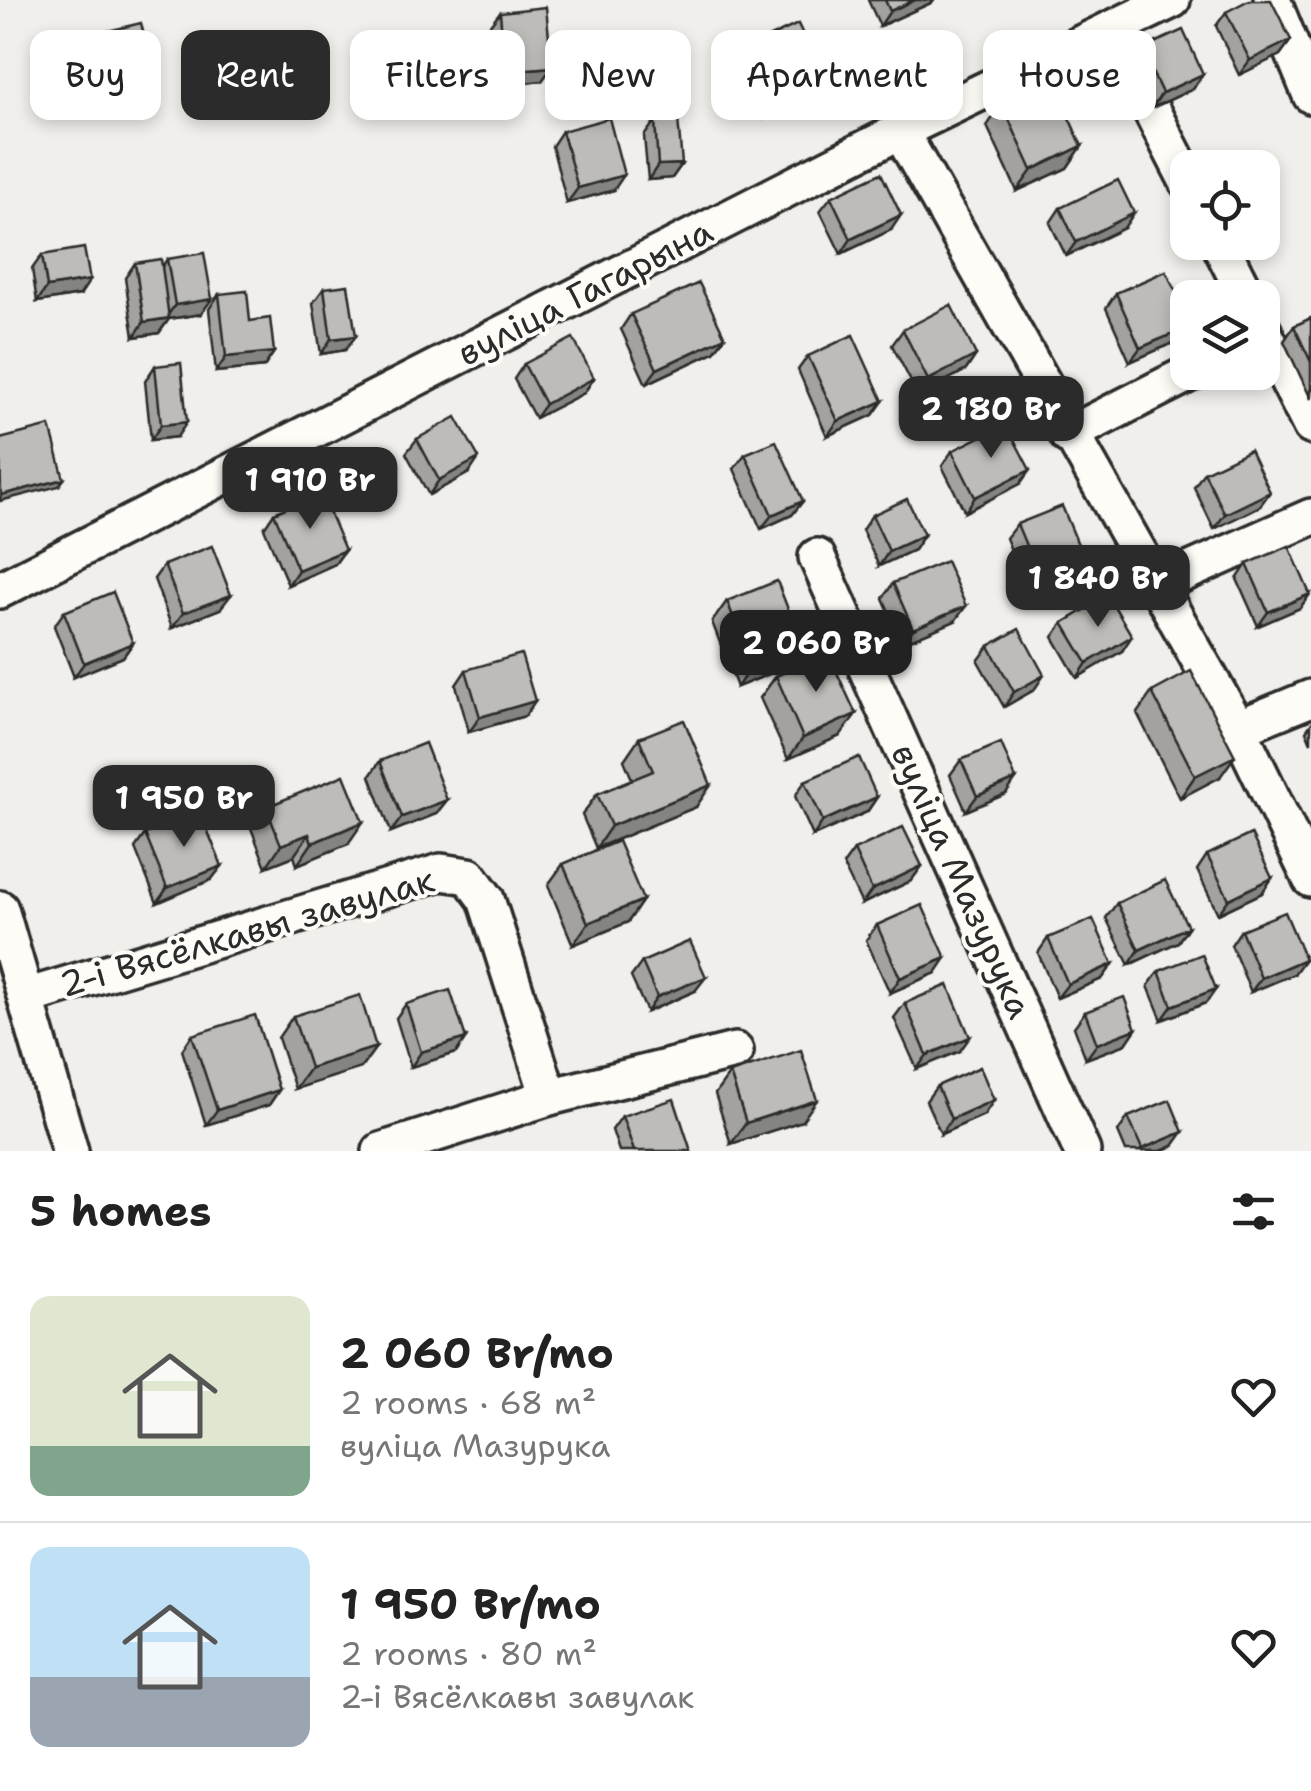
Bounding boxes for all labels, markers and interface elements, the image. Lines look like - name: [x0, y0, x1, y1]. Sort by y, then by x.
- chip: Buy: [30, 30, 161, 120]
- chip: Rent: [181, 30, 330, 120]
- chip: Filters: [350, 30, 525, 120]
- chip: New: [545, 30, 691, 120]
- chip: Apartment: [711, 30, 963, 120]
- chip: House: [983, 30, 1156, 120]
- map controls: [1170, 150, 1280, 390]
- button: locate: [1170, 150, 1280, 260]
- street label: вуліца Гагарына: [449, 207, 721, 376]
- button: layers: [1170, 280, 1280, 390]
- pin: 2 180 Br: [888, 376, 1094, 461]
- text: 2 180 Br: [921, 387, 1061, 430]
- pin: 1 910 Br: [207, 447, 413, 532]
- text: 1 910 Br: [244, 458, 376, 501]
- pin: 1 840 Br: [995, 545, 1201, 630]
- text: 1 840 Br: [1028, 556, 1168, 599]
- pin: 2 060 Br: [713, 610, 919, 695]
- text: 2 060 Br: [742, 621, 890, 664]
- street label: вуліца Мазурука: [881, 736, 1044, 1026]
- pin: 1 950 Br: [81, 765, 287, 850]
- text: 1 950 Br: [115, 776, 253, 819]
- street label: 2-і Вясёлкавы завулак: [54, 856, 440, 1008]
- text: 5 homes: [30, 1183, 211, 1239]
- icon: filters: [1226, 1184, 1281, 1239]
- text: 2 060 Br/mo: [340, 1325, 614, 1381]
- icon: home: [110, 1336, 230, 1456]
- icon: heart: [1226, 1369, 1281, 1424]
- text: 2 rooms · 68 m²: [340, 1381, 596, 1424]
- text: вуліца Мазурука: [340, 1424, 611, 1467]
- text: 1 950 Br/mo: [340, 1576, 601, 1632]
- icon: home: [110, 1587, 230, 1707]
- icon: heart: [1226, 1620, 1281, 1675]
- text: 2 rooms · 80 m²: [340, 1632, 597, 1675]
- text: 2-і Вясёлкавы завулак: [340, 1675, 694, 1718]

